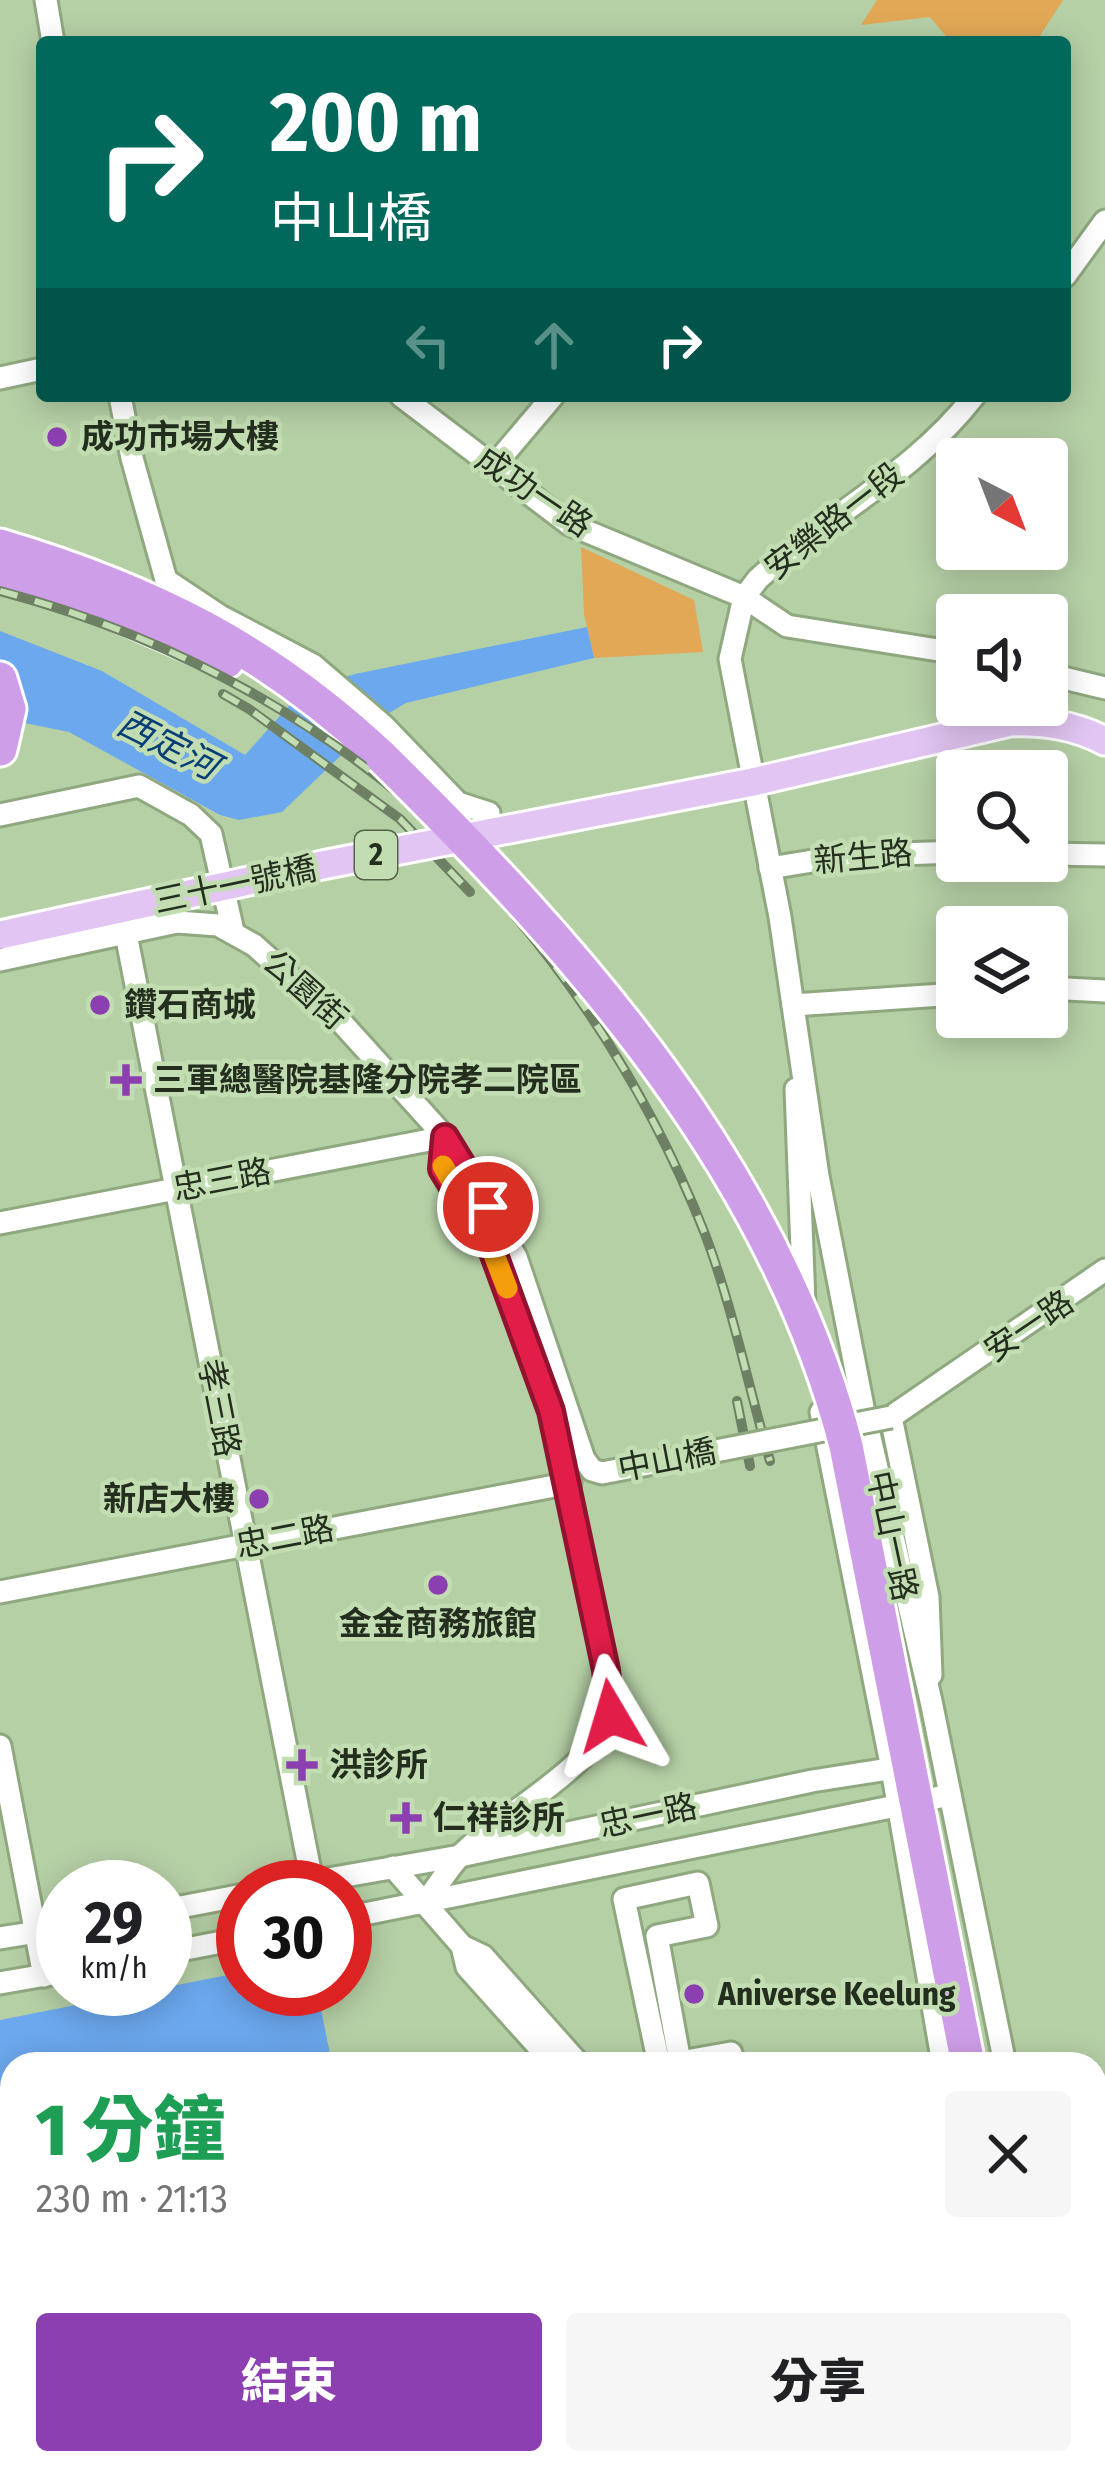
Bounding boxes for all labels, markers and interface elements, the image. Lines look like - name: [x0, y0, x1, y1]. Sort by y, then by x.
- text: 200 m: [270, 72, 482, 173]
- icon: right: [72, 84, 228, 240]
- text: 中山橋: [270, 187, 432, 251]
- icon: left: [395, 312, 461, 378]
- icon: ahead: [521, 312, 587, 378]
- icon: right: [647, 312, 713, 378]
- place label: 成功市場大樓: [81, 417, 279, 457]
- marker: 成功市場大樓: [44, 424, 70, 450]
- north arrow: [936, 438, 1068, 570]
- map controls: [936, 438, 1068, 1038]
- street label: 成功一路: [468, 439, 600, 545]
- street label: 安樂路一段: [757, 454, 911, 588]
- button: sound: [936, 594, 1068, 726]
- water label: 西定河: [110, 701, 231, 792]
- button: search: [936, 750, 1068, 882]
- road number: 2: [355, 831, 397, 879]
- street label: 新生路: [812, 833, 914, 881]
- street label: 三十一號橋: [150, 848, 320, 922]
- button: layers: [936, 906, 1068, 1038]
- street label: 公園街: [255, 942, 355, 1038]
- place label: 鑽石商城: [124, 985, 256, 1025]
- marker: 鑽石商城: [87, 992, 113, 1018]
- place label: 三軍總醫院基隆分院孝二院區: [153, 1060, 582, 1100]
- marker: 三軍總醫院基隆分院孝二院區: [110, 1064, 142, 1096]
- street label: 忠三路: [170, 1151, 274, 1209]
- pin: [437, 1156, 539, 1258]
- icon: arrive: [455, 1174, 521, 1240]
- street label: 安一路: [977, 1282, 1081, 1370]
- street label: 孝三路: [190, 1356, 248, 1460]
- street label: 中山橋: [615, 1431, 719, 1489]
- street label: 中山一路: [859, 1467, 925, 1605]
- place label: 新店大樓: [103, 1479, 235, 1519]
- marker: 新店大樓: [246, 1486, 272, 1512]
- street label: 忠二路: [233, 1508, 337, 1566]
- marker: 金金商務旅館: [425, 1572, 451, 1598]
- place label: 金金商務旅館: [339, 1604, 537, 1644]
- position arrow: [548, 1653, 674, 1779]
- place label: 洪診所: [329, 1745, 428, 1785]
- marker: 洪診所: [286, 1749, 318, 1781]
- street label: 忠一路: [595, 1786, 701, 1846]
- place label: 仁祥診所: [433, 1798, 565, 1838]
- marker: 仁祥診所: [390, 1802, 422, 1834]
- speed limit sign: 30: [216, 1860, 372, 2016]
- text: 29: [85, 1887, 143, 1959]
- text: km/h: [81, 1950, 147, 1986]
- place label: Aniverse Keelung: [717, 1974, 956, 2014]
- marker: Aniverse Keelung: [681, 1981, 707, 2007]
- text: 1 分鐘: [36, 2088, 226, 2174]
- button: close: [945, 2091, 1071, 2217]
- text: 230 m · 21:13: [36, 2176, 228, 2222]
- button: 結束: [36, 2313, 542, 2451]
- button: 分享: [566, 2313, 1071, 2451]

